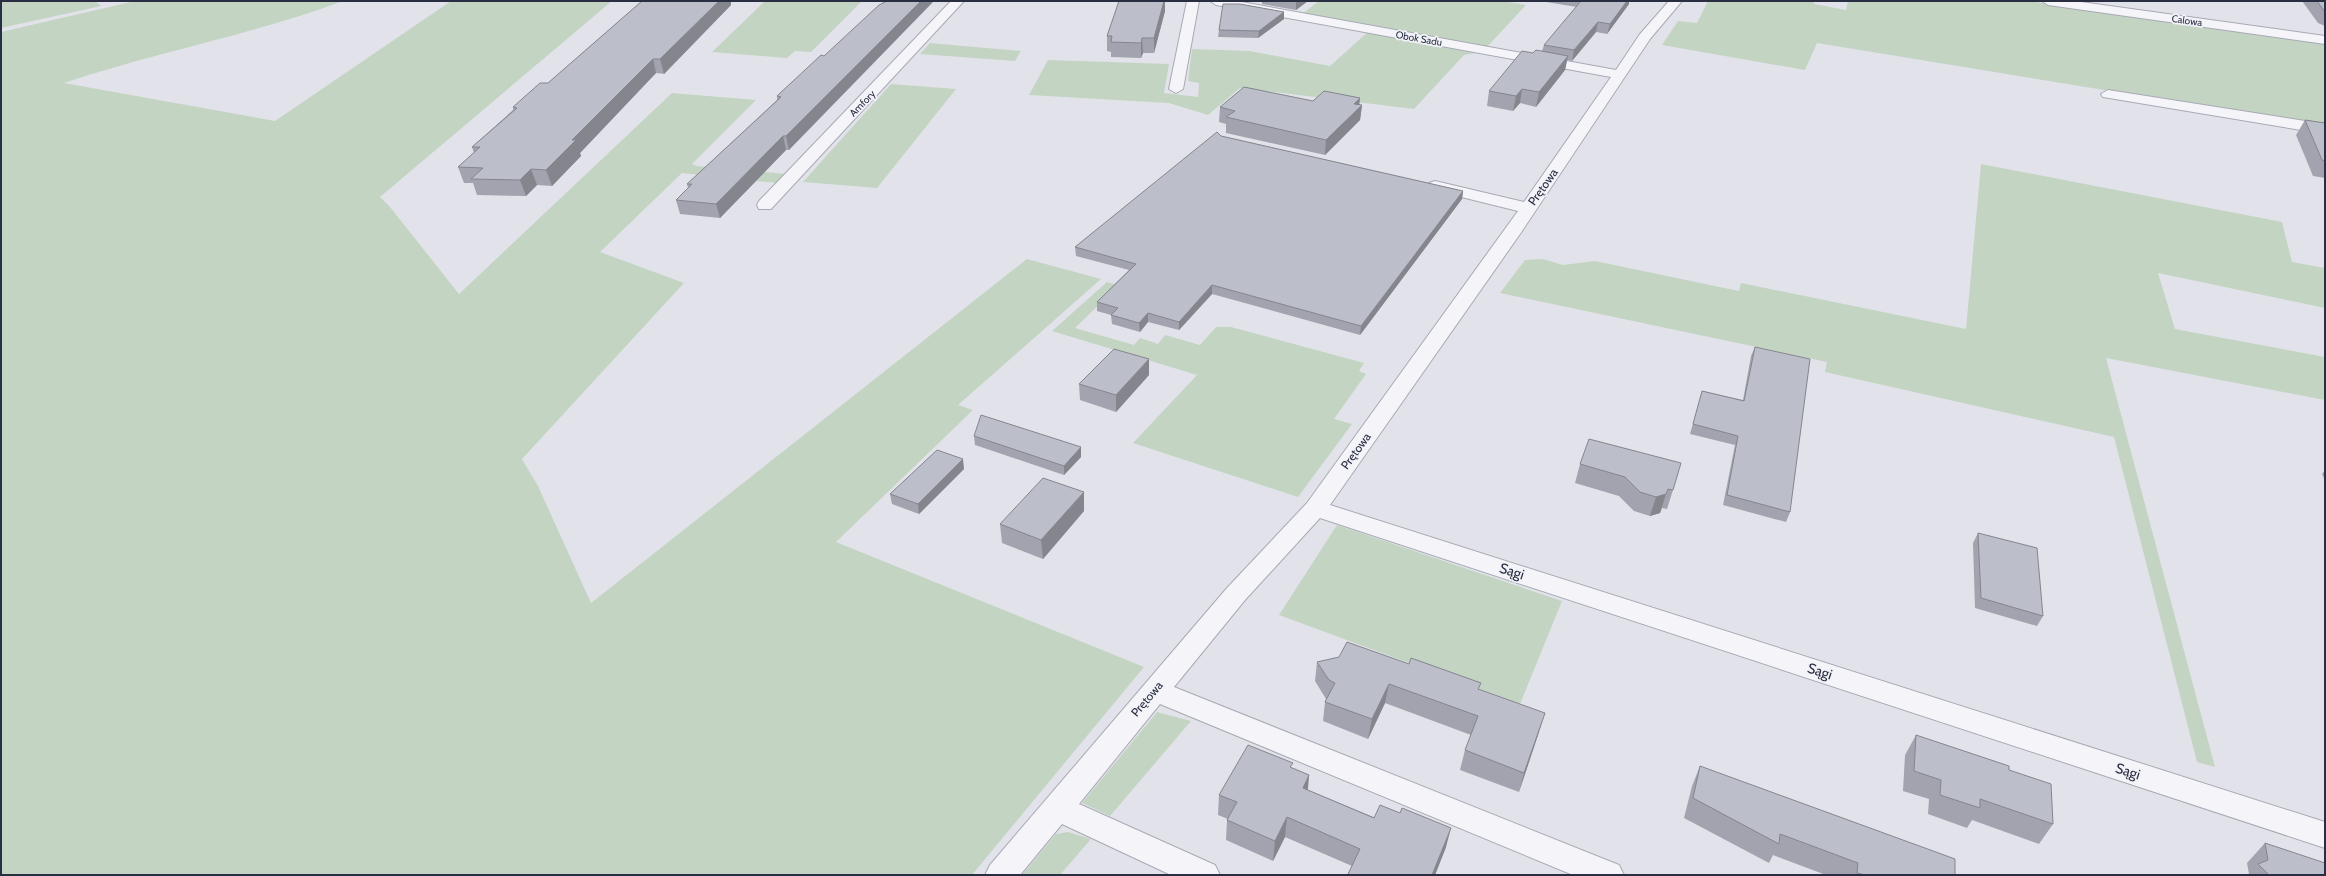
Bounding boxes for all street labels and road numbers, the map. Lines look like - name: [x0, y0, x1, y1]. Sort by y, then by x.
- street label: Calowa: [2171, 12, 2203, 29]
- street label: Obok Sadu: [1395, 28, 1443, 49]
- street label: Amfory: [847, 87, 878, 119]
- street label: Prętowa: [1525, 165, 1561, 208]
- street label: Prętowa: [1337, 429, 1374, 472]
- street label: Sągi: [1497, 559, 1527, 583]
- street label: Sągi: [1805, 659, 1835, 683]
- street label: Prętowa: [1127, 678, 1166, 719]
- street label: Sągi: [2113, 759, 2143, 783]

